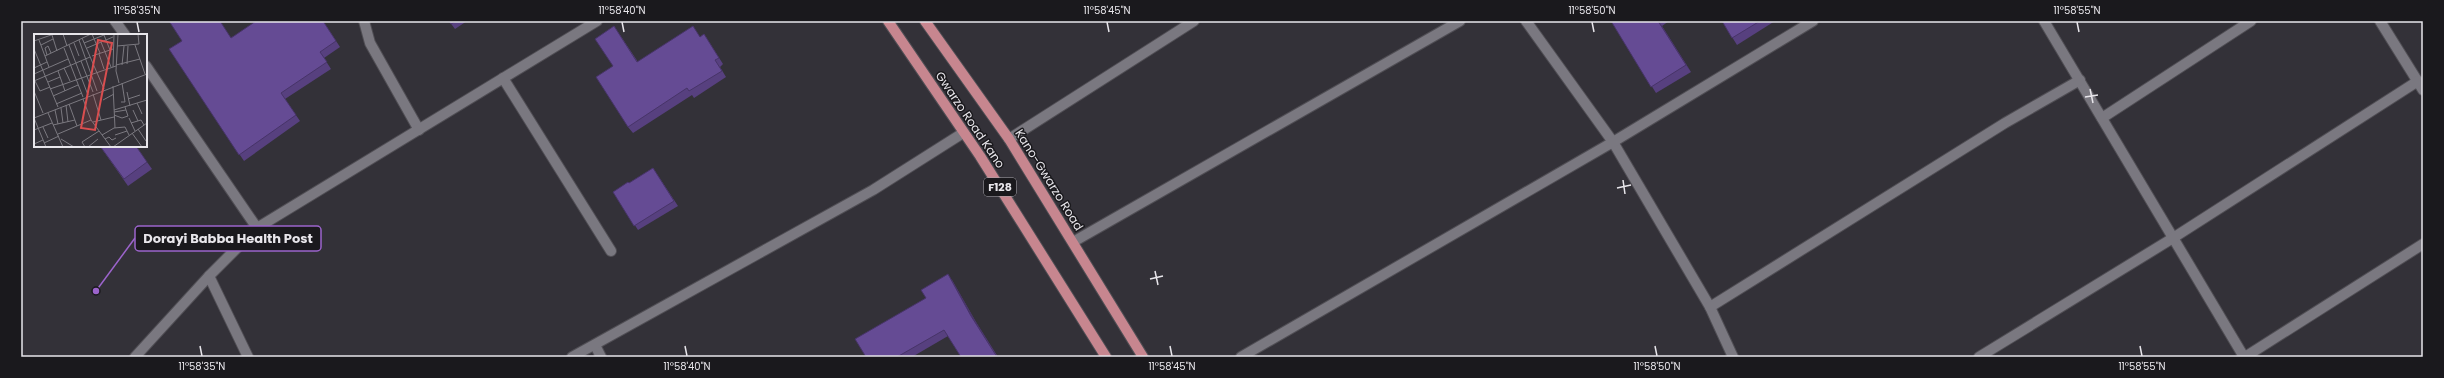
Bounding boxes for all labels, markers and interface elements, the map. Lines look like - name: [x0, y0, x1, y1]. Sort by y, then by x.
- text: 11°58'35"N: [114, 3, 160, 18]
- text: 11°58'40"N: [598, 3, 646, 18]
- text: 11°58'45"N: [1083, 3, 1131, 18]
- text: 11°58'50"N: [1568, 3, 1616, 18]
- text: 11°58'55"N: [2053, 3, 2101, 18]
- inset map: [34, 34, 147, 147]
- street label: Gwarzo Road Kano: [932, 68, 1009, 172]
- street label: Kano-Gwarzo Road: [1011, 126, 1088, 234]
- road number: F128: [984, 178, 1016, 196]
- callout: Dorayi Babba Health Post: [135, 226, 321, 251]
- text: Dorayi Babba Health Post: [143, 229, 313, 248]
- text: 11°58'35"N: [179, 359, 225, 374]
- text: 11°58'40"N: [663, 359, 711, 374]
- text: 11°58'45"N: [1148, 359, 1196, 374]
- text: 11°58'50"N: [1633, 359, 1681, 374]
- text: 11°58'55"N: [2118, 359, 2166, 374]

